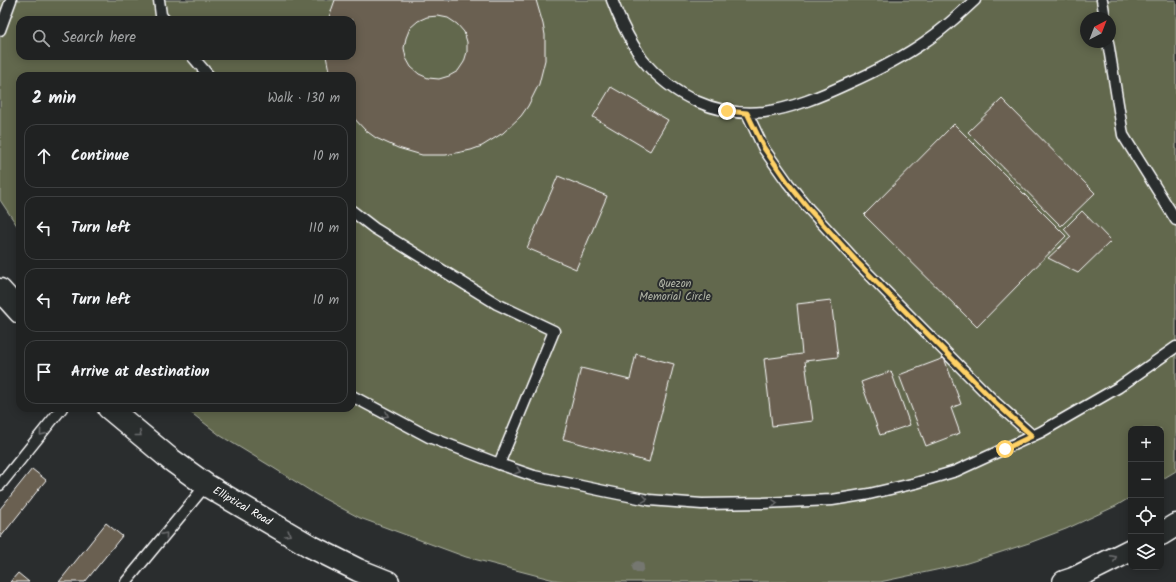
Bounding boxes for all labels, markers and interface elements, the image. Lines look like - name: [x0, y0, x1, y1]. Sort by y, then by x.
- north arrow: [1080, 12, 1116, 48]
- search box: [16, 16, 356, 60]
- text: Search here: [62, 26, 136, 50]
- icon: search: [30, 27, 52, 49]
- text: 2 min: [32, 85, 76, 112]
- text: Walk · 130 m: [267, 88, 340, 109]
- route end: [718, 102, 736, 120]
- text: Continue: [71, 144, 129, 168]
- icon: ahead: [33, 145, 55, 167]
- text: 10 m: [313, 146, 339, 167]
- text: Turn left: [71, 216, 131, 240]
- icon: left: [33, 217, 55, 239]
- text: 110 m: [309, 218, 339, 239]
- park label: Quezon Memorial Circle: [639, 275, 711, 306]
- text: Turn left: [71, 288, 131, 312]
- icon: left: [33, 289, 55, 311]
- text: 10 m: [313, 290, 339, 311]
- text: Arrive at destination: [71, 360, 210, 384]
- icon: arrive: [33, 361, 55, 383]
- one-way arrow: [382, 410, 389, 417]
- map controls: [1128, 426, 1164, 570]
- button: +: [1128, 426, 1164, 462]
- one-way arrow: [40, 429, 47, 436]
- one-way arrow: [134, 429, 142, 436]
- route start: [996, 440, 1014, 458]
- button: −: [1128, 462, 1164, 498]
- one-way arrow: [515, 466, 522, 475]
- street label: Elliptical Road: [209, 482, 276, 531]
- one-way arrow: [642, 494, 648, 503]
- one-way arrow: [772, 498, 778, 507]
- button: locate: [1128, 498, 1164, 534]
- one-way arrow: [284, 529, 291, 536]
- one-way arrow: [160, 533, 167, 540]
- button: layers: [1128, 534, 1164, 570]
- one-way arrow: [1110, 555, 1118, 563]

